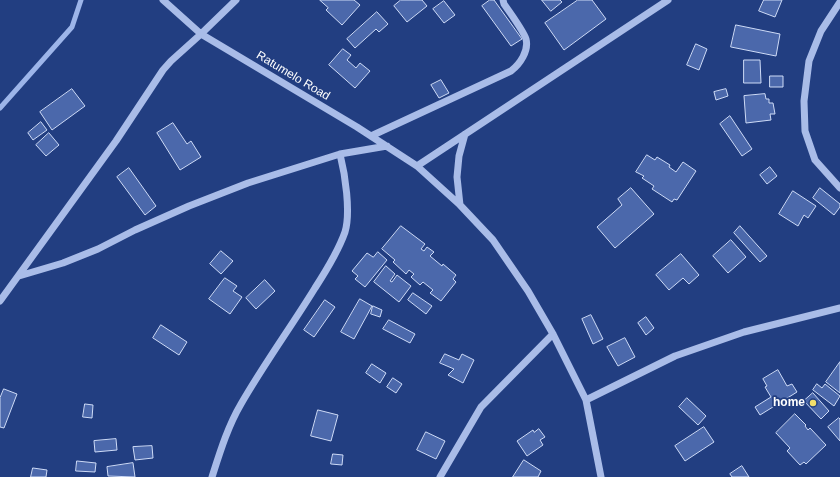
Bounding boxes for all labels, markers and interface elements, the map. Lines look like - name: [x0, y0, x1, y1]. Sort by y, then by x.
- street label: Ratumelo Road: [254, 48, 332, 104]
- place label: home: [773, 396, 805, 410]
- marker: home: [808, 398, 818, 408]

